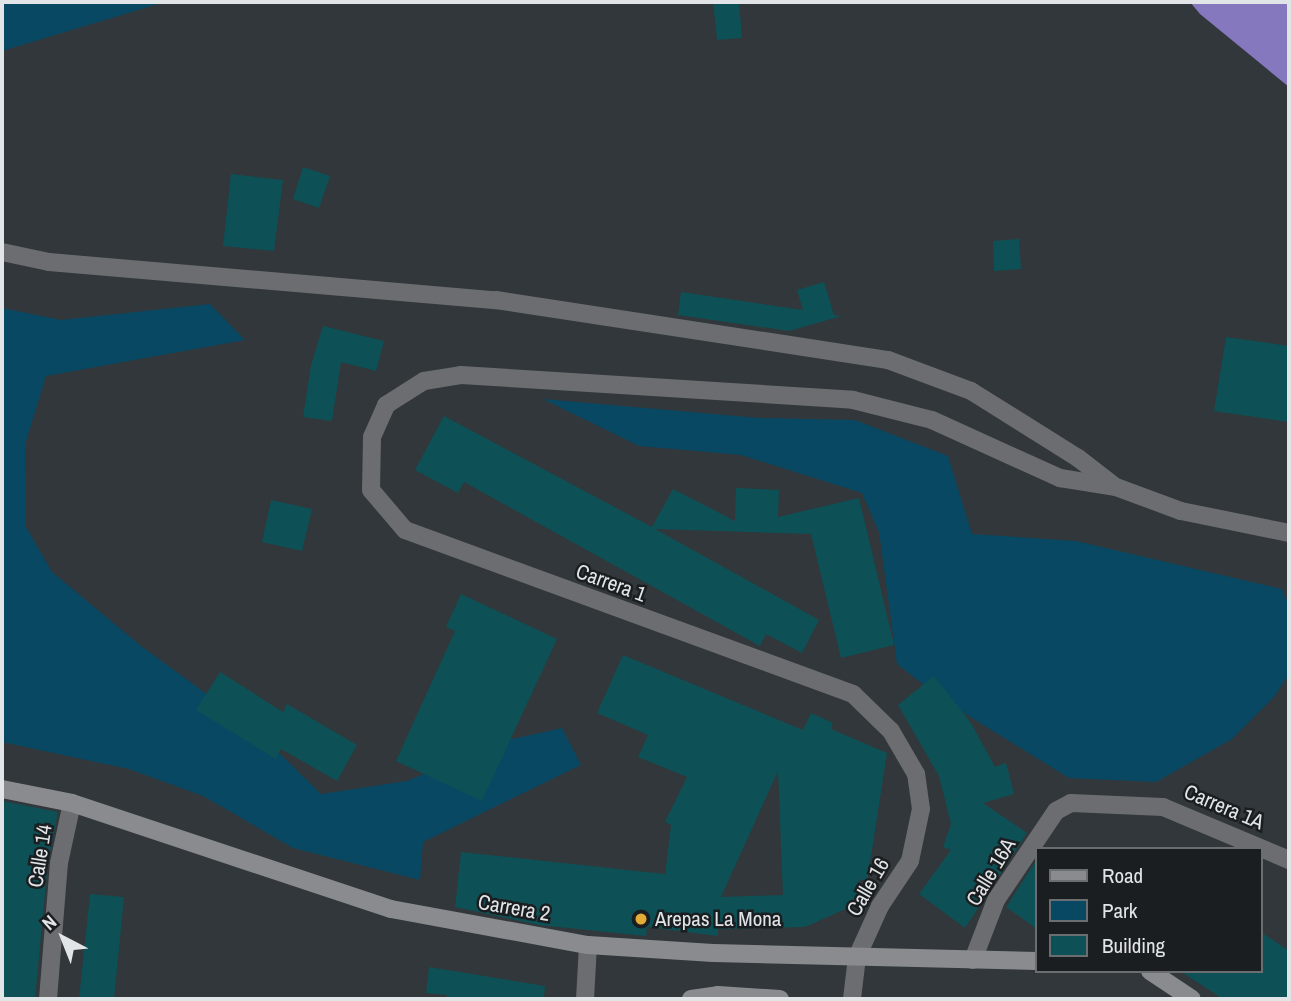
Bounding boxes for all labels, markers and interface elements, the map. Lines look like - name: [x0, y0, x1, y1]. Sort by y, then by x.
- street label: Carrera 1: [573, 559, 649, 607]
- street label: Carrera 1A: [1180, 779, 1268, 835]
- street label: Calle 14: [23, 823, 57, 889]
- street label: Calle 16A: [961, 834, 1021, 910]
- legend: [1036, 847, 1263, 973]
- street label: Calle 16: [841, 853, 895, 921]
- text: Road: [1102, 861, 1143, 890]
- street label: Carrera 2: [476, 889, 552, 927]
- text: Park: [1102, 896, 1137, 925]
- north arrow: [28, 903, 98, 973]
- place label: Arepas La Mona: [655, 906, 781, 932]
- text: N: [36, 909, 62, 936]
- marker: Arepas La Mona: [633, 911, 649, 927]
- text: Building: [1102, 931, 1165, 960]

